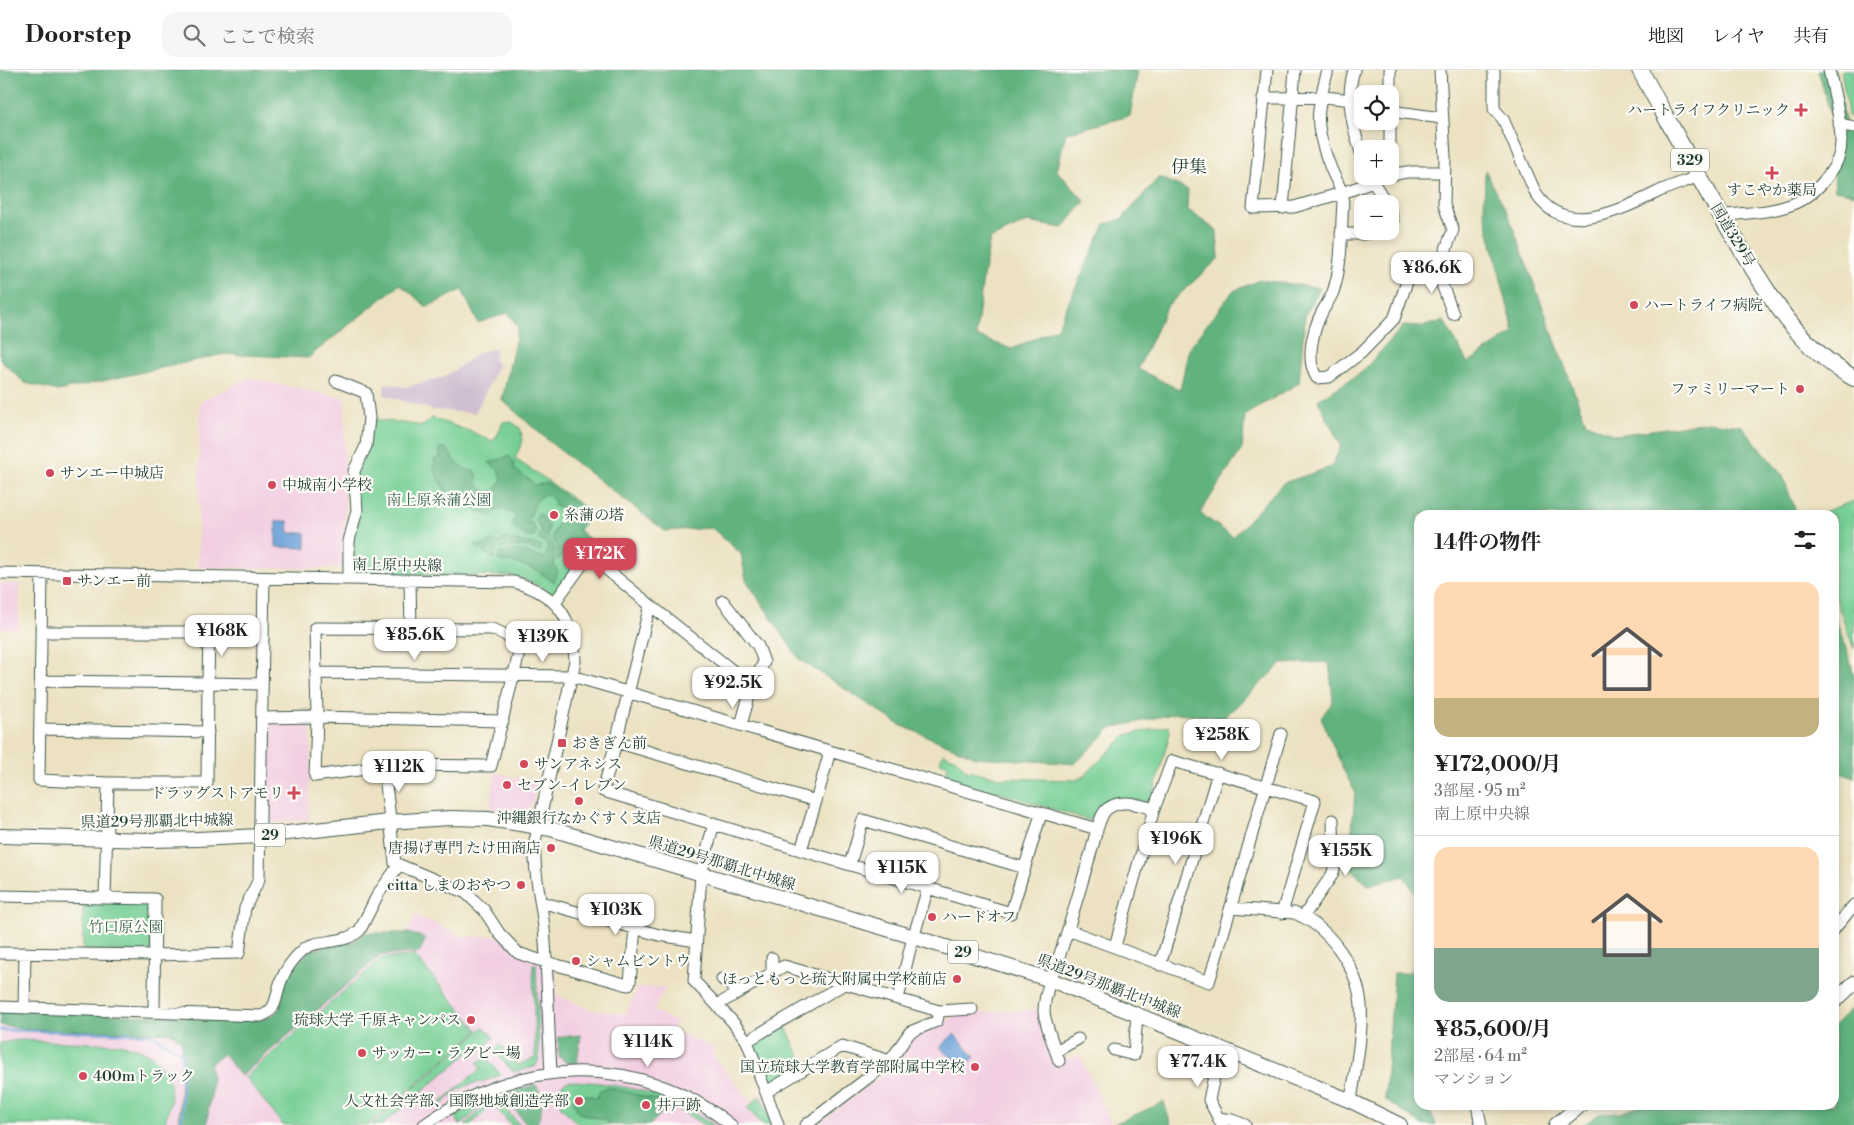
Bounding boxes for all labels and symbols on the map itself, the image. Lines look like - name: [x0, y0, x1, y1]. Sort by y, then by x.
- place label: ハートライフクリニック: [1627, 101, 1790, 120]
- marker: ハートライフクリニック: [1794, 103, 1808, 117]
- road number: 329: [1671, 148, 1709, 172]
- district label: 伊集: [1171, 156, 1207, 179]
- marker: すこやか薬局: [1766, 167, 1778, 179]
- place label: すこやか薬局: [1727, 181, 1817, 200]
- street label: 国道329号: [1706, 200, 1759, 271]
- pin: ¥86.6K: [1391, 252, 1473, 294]
- place label: ハートライフ病院: [1644, 296, 1763, 315]
- marker: ハートライフ病院: [1628, 299, 1640, 311]
- place label: ファミリーマート: [1670, 380, 1790, 399]
- marker: ファミリーマート: [1794, 383, 1806, 395]
- place label: サンエー中城店: [60, 464, 164, 483]
- marker: サンエー中城店: [44, 467, 56, 479]
- place label: 中城南小学校: [282, 476, 372, 495]
- marker: 中城南小学校: [266, 479, 278, 491]
- park label: 南上原糸蒲公園: [386, 491, 492, 510]
- place label: 糸蒲の塔: [564, 506, 624, 525]
- marker: 糸蒲の塔: [548, 509, 560, 521]
- pin: ¥172K: [565, 538, 635, 580]
- street label: 南上原中央線: [352, 555, 442, 576]
- place label: サンエー前: [77, 572, 151, 591]
- marker: サンエー前: [61, 575, 73, 587]
- pin: ¥168K: [187, 614, 257, 657]
- pin: ¥85.6K: [374, 618, 456, 661]
- pin: ¥139K: [508, 620, 578, 663]
- pin: ¥92.5K: [692, 666, 774, 709]
- pin: ¥258K: [1187, 718, 1257, 761]
- place label: おきぎん前: [572, 734, 647, 753]
- marker: おきぎん前: [556, 737, 568, 749]
- pin: ¥112K: [364, 750, 434, 793]
- place label: サンアネシス: [534, 755, 622, 774]
- marker: サンアネシス: [518, 758, 530, 770]
- place label: セブン-イレブン: [517, 776, 627, 795]
- marker: セブン-イレブン: [501, 779, 513, 791]
- place label: ドラッグストアモリ: [150, 784, 284, 803]
- marker: ドラッグストアモリ: [288, 787, 300, 799]
- marker: 沖縄銀行なかぐすく支店: [573, 795, 585, 807]
- place label: 沖縄銀行なかぐすく支店: [496, 809, 662, 828]
- street label: 県道29号那覇北中城線: [81, 811, 233, 832]
- pin: ¥196K: [1141, 822, 1211, 865]
- road number: 29: [255, 824, 285, 846]
- street label: 県道29号那覇北中城線: [646, 832, 798, 895]
- pin: ¥155K: [1311, 834, 1381, 877]
- place label: 唐揚げ専門 たけ田商店: [388, 839, 541, 858]
- marker: 唐揚げ専門 たけ田商店: [545, 842, 557, 854]
- pin: ¥115K: [867, 852, 937, 894]
- place label: citta しまのおやつ: [387, 876, 511, 895]
- marker: citta しまのおやつ: [515, 879, 527, 891]
- pin: ¥103K: [581, 894, 651, 936]
- place label: ハードオフ: [942, 908, 1016, 927]
- marker: ハードオフ: [926, 911, 938, 923]
- park label: 竹口原公園: [88, 918, 164, 937]
- road number: 29: [948, 940, 978, 964]
- street label: 県道29号那覇北中城線: [1034, 950, 1183, 1023]
- place label: シャムビントウ: [586, 952, 691, 971]
- marker: シャムビントウ: [570, 955, 582, 967]
- place label: ほっともっと琉大附属中学校前店: [722, 970, 947, 989]
- marker: ほっともっと琉大附属中学校前店: [951, 973, 963, 985]
- place label: 琉球大学 千原キャンパス: [294, 1011, 461, 1030]
- marker: 琉球大学 千原キャンパス: [465, 1014, 477, 1026]
- pin: ¥114K: [613, 1026, 683, 1068]
- place label: サッカー・ラグビー場: [372, 1044, 521, 1063]
- pin: ¥77.4K: [1157, 1046, 1239, 1088]
- marker: サッカー・ラグビー場: [356, 1047, 368, 1059]
- place label: 国立琉球大学教育学部附属中学校: [740, 1058, 965, 1077]
- marker: 国立琉球大学教育学部附属中学校: [969, 1061, 981, 1073]
- place label: 400mトラック: [93, 1067, 195, 1086]
- marker: 400mトラック: [77, 1070, 89, 1082]
- place label: 人文社会学部、国際地域創造学部: [344, 1092, 569, 1111]
- marker: 人文社会学部、国際地域創造学部: [573, 1095, 585, 1107]
- place label: 井戸跡: [656, 1096, 701, 1115]
- marker: 井戸跡: [640, 1099, 652, 1111]

